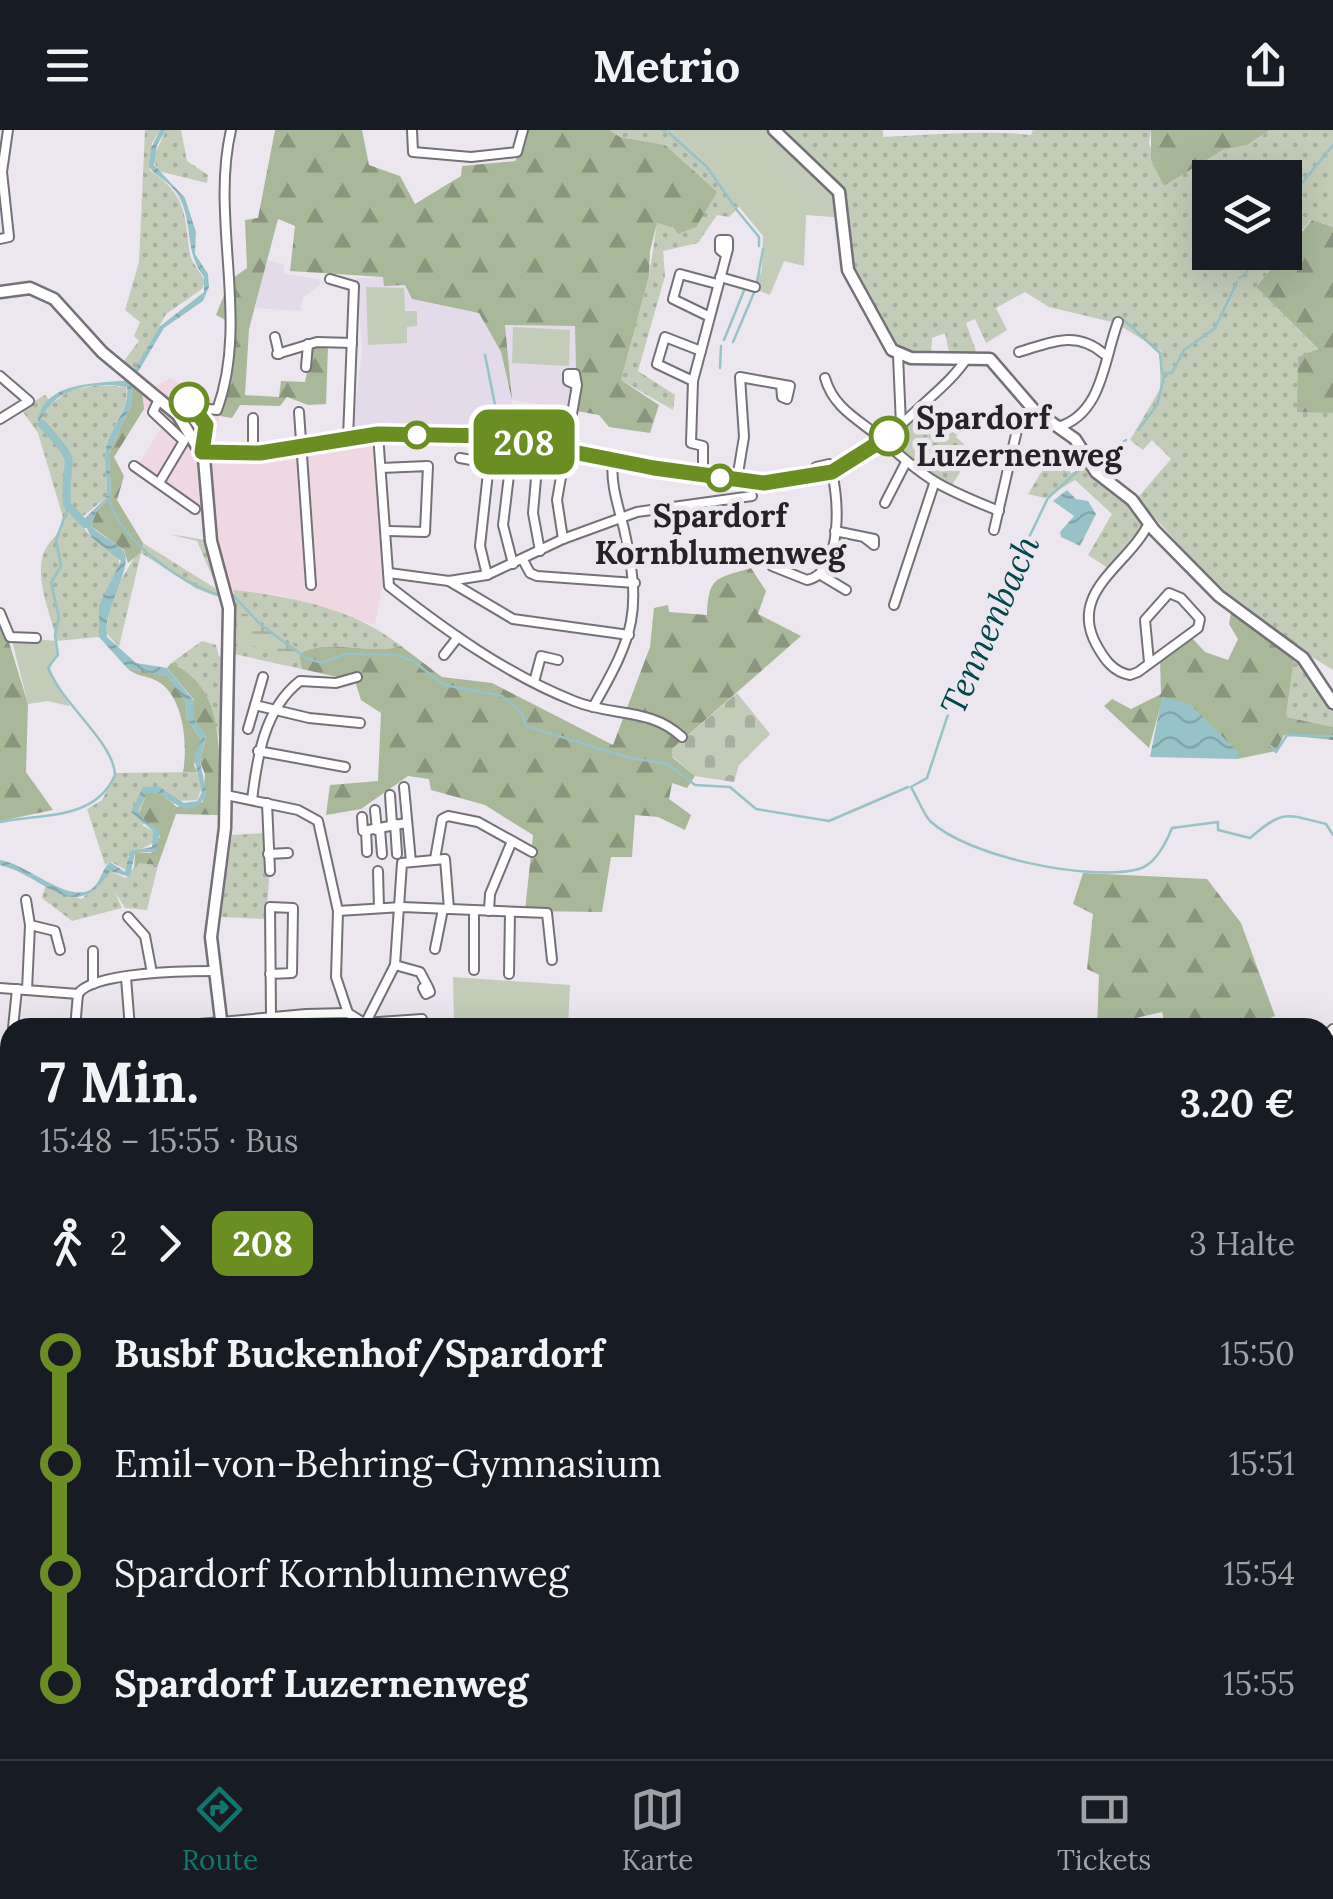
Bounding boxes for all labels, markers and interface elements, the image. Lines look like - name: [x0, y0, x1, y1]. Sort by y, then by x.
- text: Metrio: [593, 37, 740, 94]
- icon: menu: [40, 38, 95, 93]
- icon: share: [1238, 38, 1293, 93]
- map controls: [1192, 160, 1302, 270]
- button: layers: [1192, 160, 1302, 270]
- unlabelled marker: [170, 383, 208, 421]
- place label: Spardorf Luzernenweg: [916, 397, 1123, 475]
- line badge: 208: [466, 410, 582, 474]
- marker: Spardorf Luzernenweg: [870, 417, 908, 455]
- text: 208: [494, 420, 554, 465]
- unlabelled marker: [404, 422, 430, 448]
- marker: Spardorf Kornblumenweg: [707, 465, 733, 491]
- place label: Spardorf Kornblumenweg: [594, 495, 847, 573]
- water label: Tennenbach: [930, 528, 1049, 722]
- text: 7 Min.: [40, 1047, 199, 1117]
- text: 3.20 €: [1180, 1079, 1295, 1127]
- text: 15:48 – 15:55 · Bus: [40, 1120, 299, 1161]
- icon: walk: [40, 1216, 95, 1271]
- icon: forward: [142, 1216, 197, 1271]
- text: 208: [232, 1221, 293, 1266]
- text: 2: [110, 1223, 127, 1264]
- text: 3 Halte: [1189, 1223, 1295, 1264]
- text: Busbf Buckenhof/Spardorf: [114, 1329, 604, 1377]
- text: 15:50: [1221, 1333, 1295, 1374]
- text: Emil-von-Behring-Gymnasium: [114, 1439, 662, 1487]
- text: 15:51: [1229, 1443, 1295, 1484]
- text: Spardorf Kornblumenweg: [114, 1549, 569, 1597]
- text: 15:54: [1223, 1553, 1295, 1594]
- text: Spardorf Luzernenweg: [114, 1659, 528, 1707]
- text: 15:55: [1223, 1663, 1295, 1704]
- tab: Route: [182, 1782, 258, 1878]
- tab: Karte: [622, 1782, 694, 1878]
- tab: Tickets: [1057, 1782, 1151, 1878]

